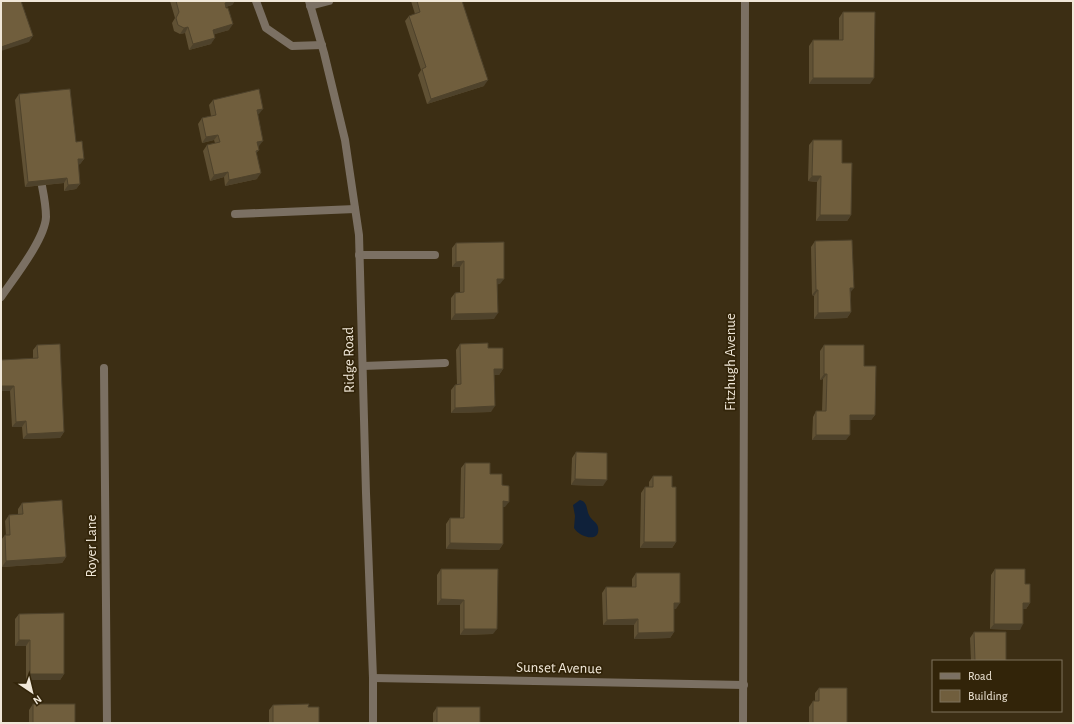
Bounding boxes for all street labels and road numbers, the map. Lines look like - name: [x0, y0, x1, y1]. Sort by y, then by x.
- street label: Fitzhugh Avenue: [723, 313, 738, 411]
- street label: Ridge Road: [341, 327, 357, 393]
- street label: Royer Lane: [84, 514, 99, 578]
- street label: Sunset Avenue: [516, 660, 602, 676]

